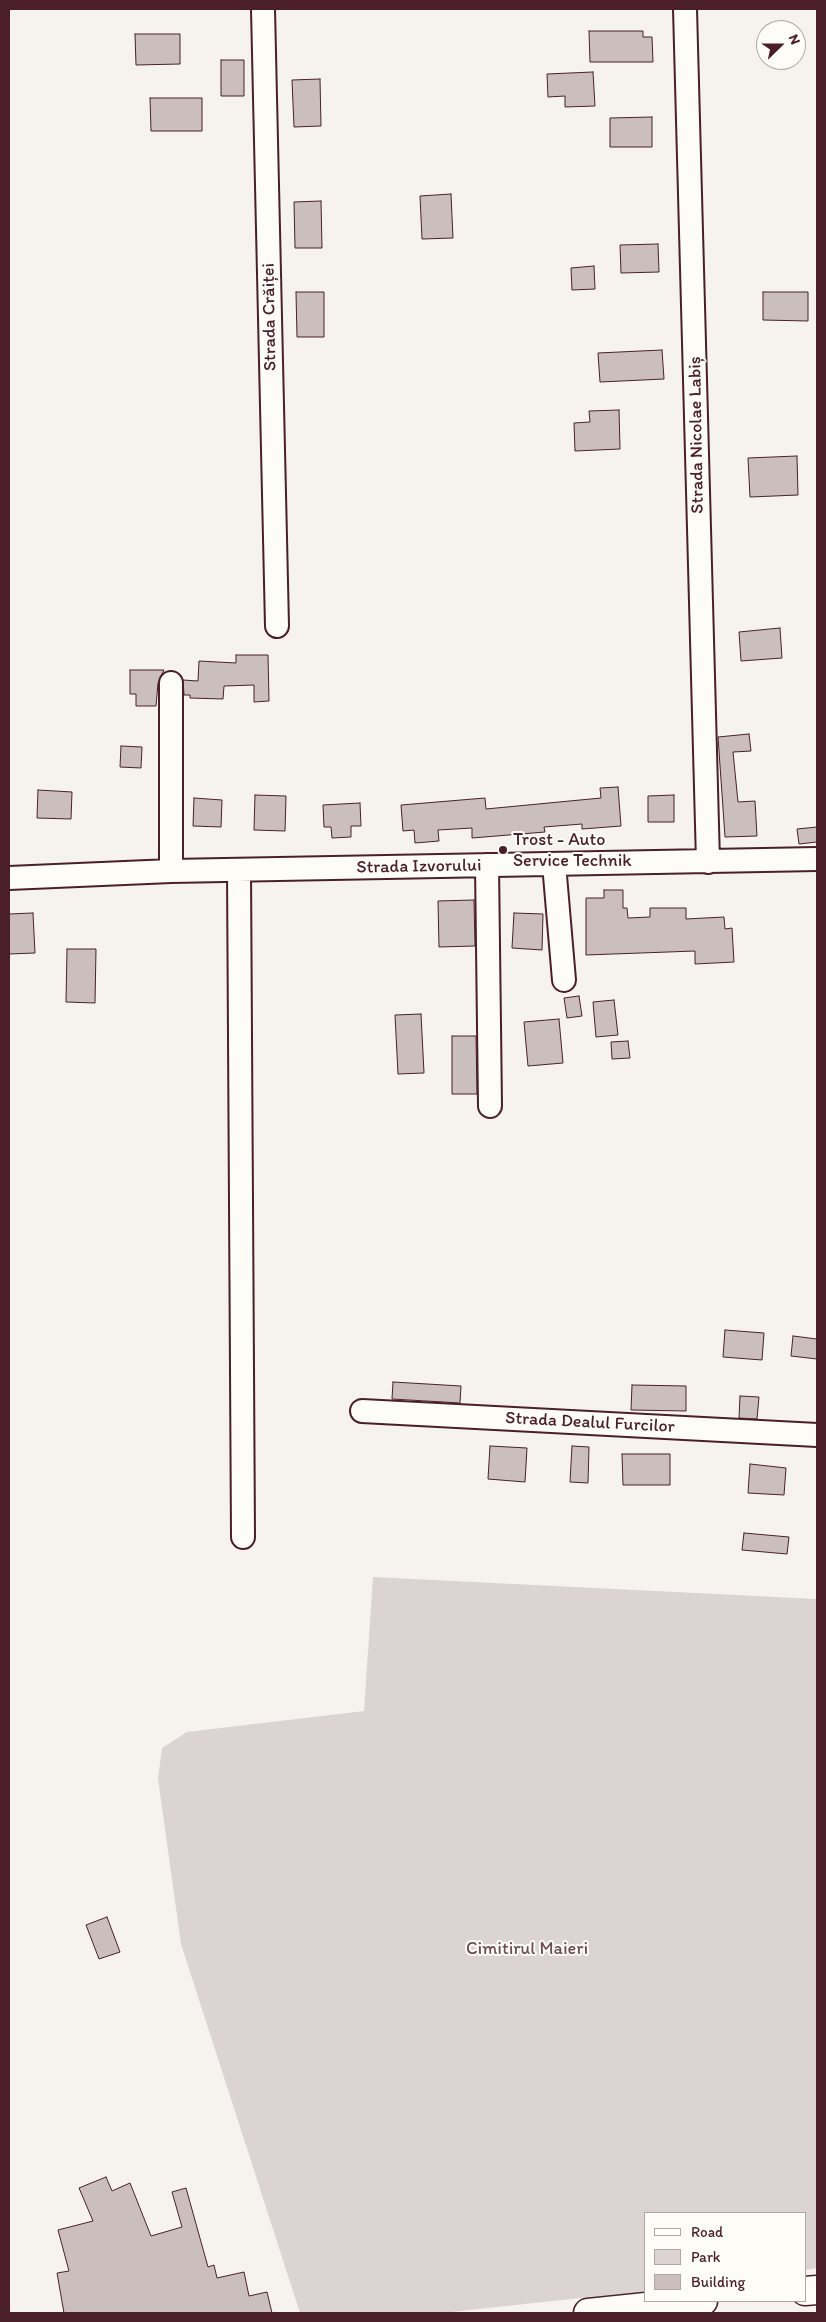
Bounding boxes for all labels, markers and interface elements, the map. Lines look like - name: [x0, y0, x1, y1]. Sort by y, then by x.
- north arrow: [756, 20, 806, 70]
- text: N: [785, 32, 804, 47]
- street label: Strada Crăiței: [258, 263, 282, 371]
- street label: Strada Nicolae Labiș: [685, 356, 709, 514]
- place label: Trost - Auto Service Technik: [513, 829, 632, 872]
- marker: Trost - Auto Service Technik: [497, 844, 509, 856]
- street label: Strada Izvorului: [356, 855, 482, 879]
- street label: Strada Dealul Furcilor: [505, 1408, 675, 1438]
- park label: Cimitirul Maieri: [466, 1938, 588, 1960]
- legend: [644, 2212, 806, 2302]
- text: Road: [691, 2223, 723, 2241]
- text: Park: [691, 2248, 721, 2266]
- text: Building: [691, 2273, 745, 2291]

